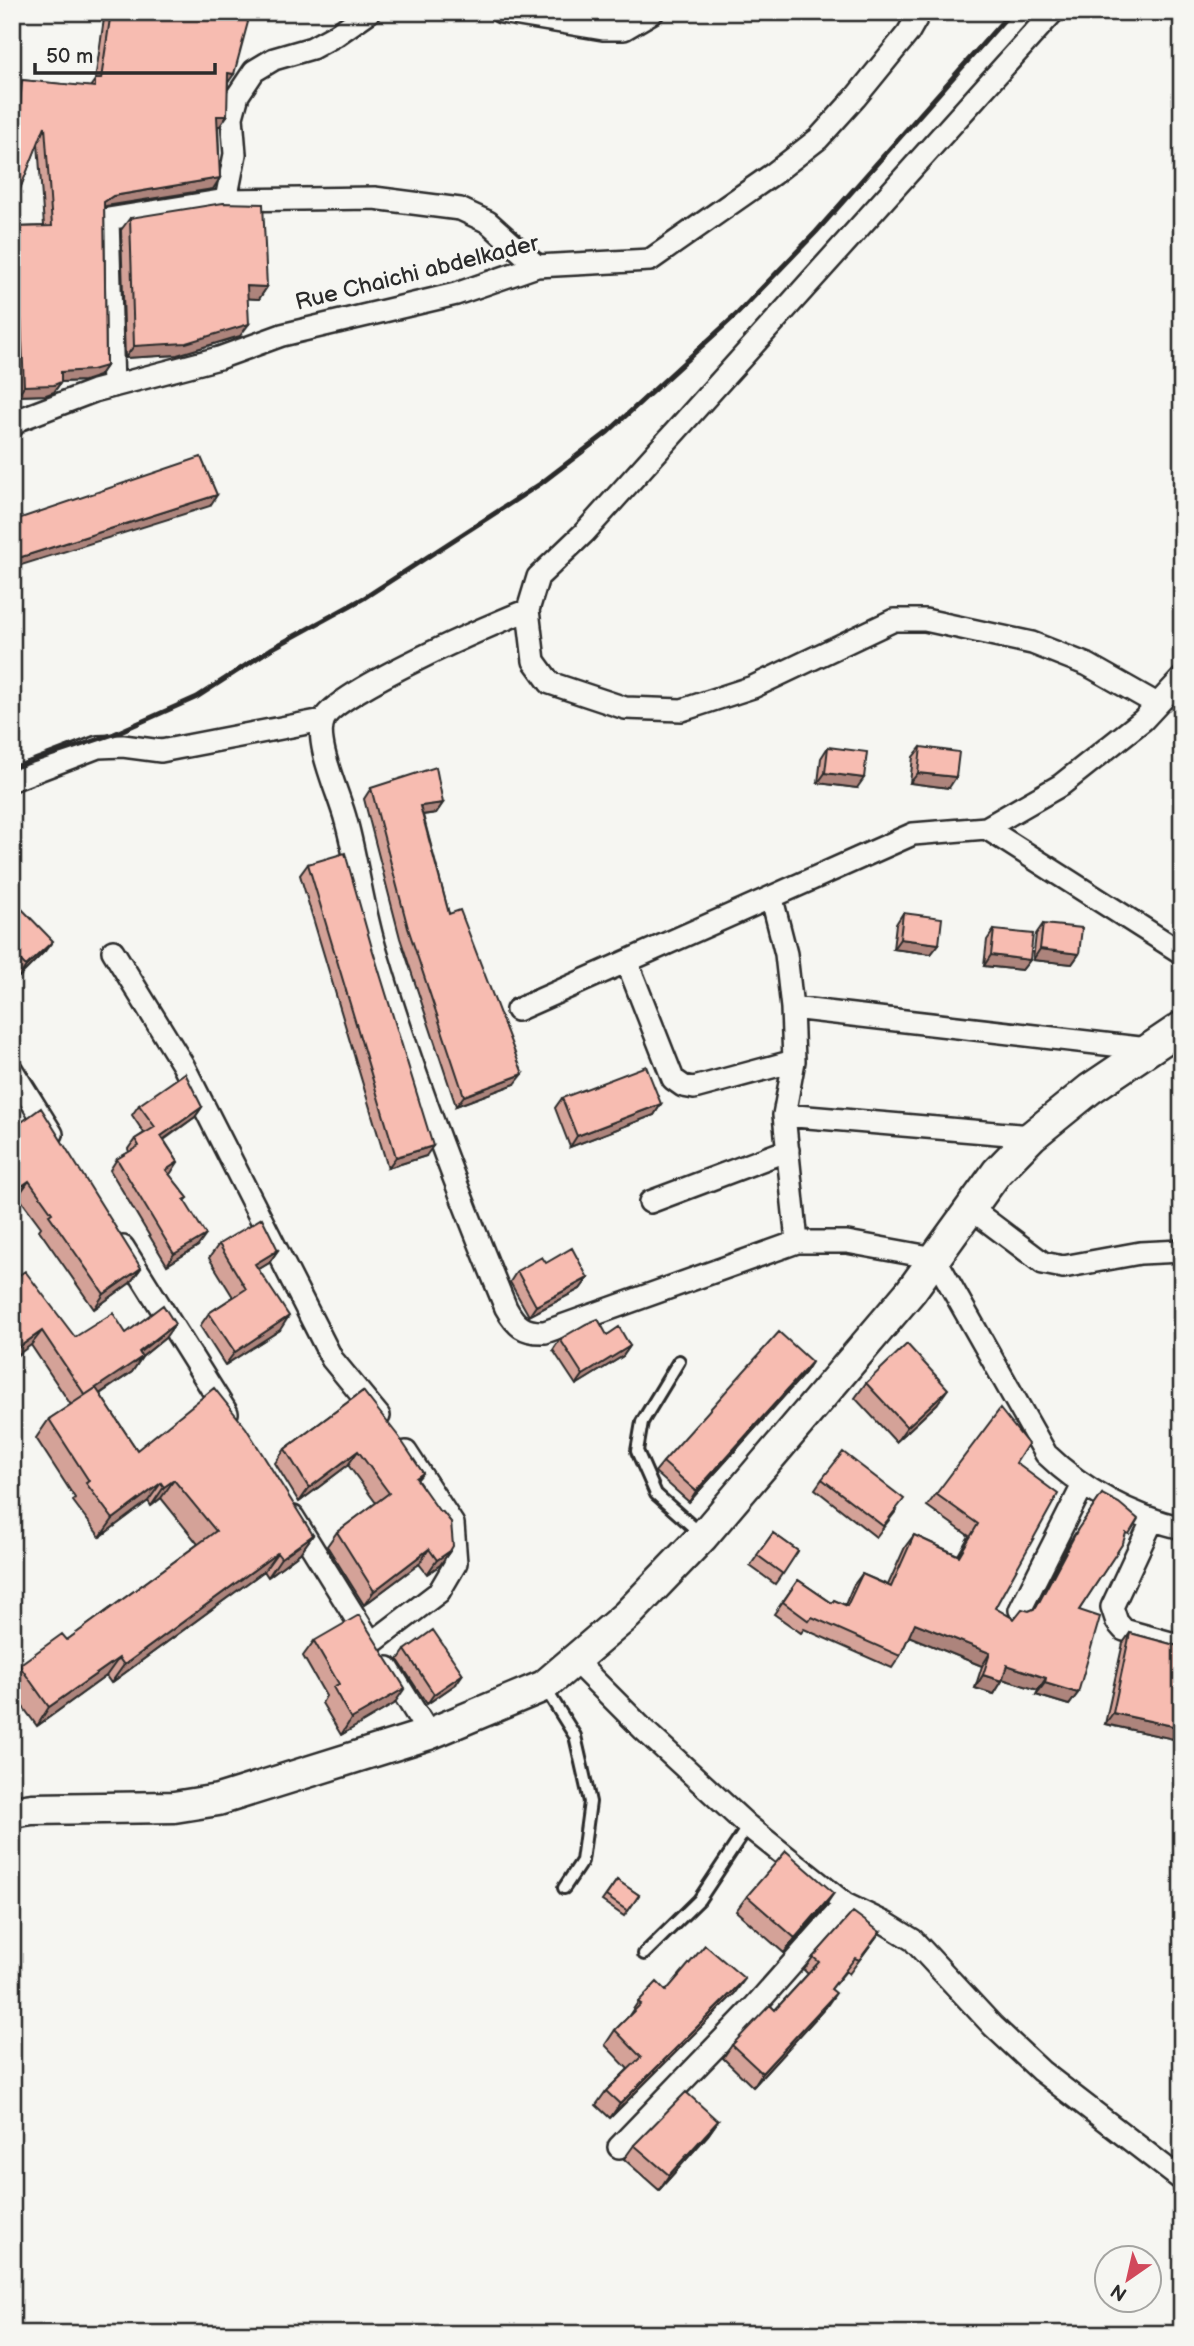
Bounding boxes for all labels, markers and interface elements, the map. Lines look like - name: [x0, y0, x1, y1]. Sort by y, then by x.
- scale bar: [35, 32, 215, 76]
- text: 50 m: [46, 44, 93, 69]
- street label: Rue Chaichi abdelkader: [292, 229, 542, 317]
- north arrow: [1092, 2244, 1162, 2314]
- text: N: [1107, 2278, 1132, 2305]

